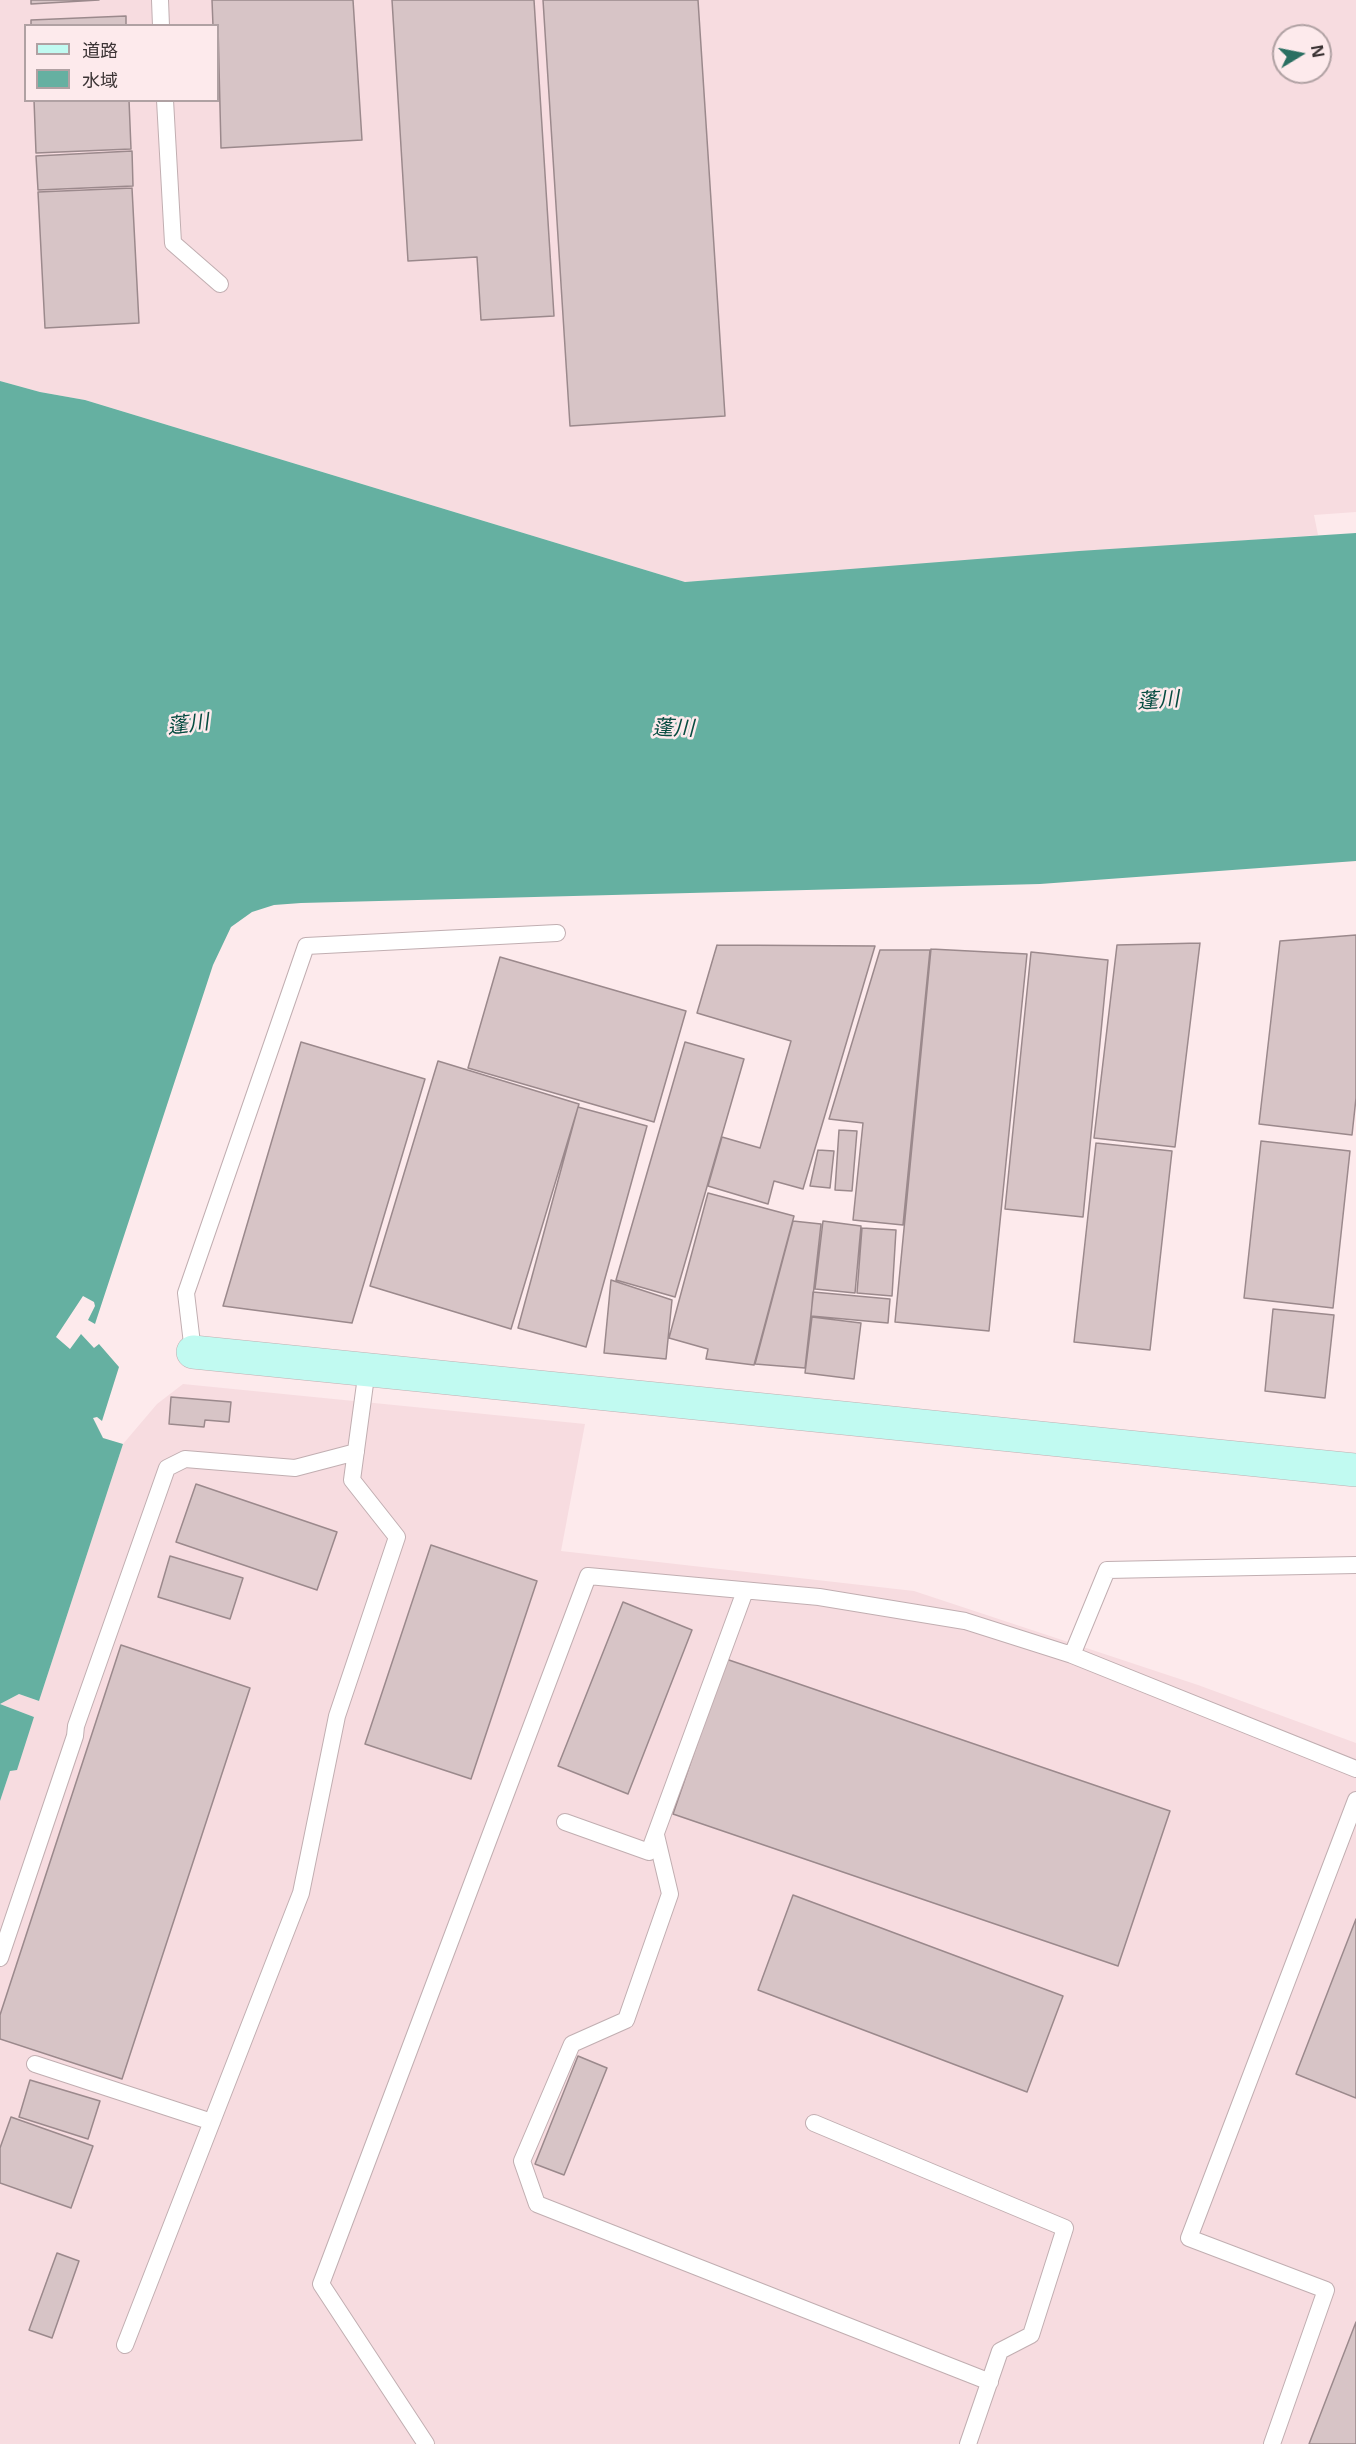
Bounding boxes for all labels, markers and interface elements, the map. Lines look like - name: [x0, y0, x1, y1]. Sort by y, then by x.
- legend: [24, 24, 219, 102]
- north arrow: [1272, 24, 1332, 84]
- text: 道路: [82, 38, 118, 62]
- text: N: [1306, 43, 1330, 60]
- text: 水域: [82, 68, 118, 92]
- water label: 蓬川: [1136, 687, 1180, 715]
- water label: 蓬川: [166, 710, 210, 740]
- water label: 蓬川: [652, 716, 694, 742]

